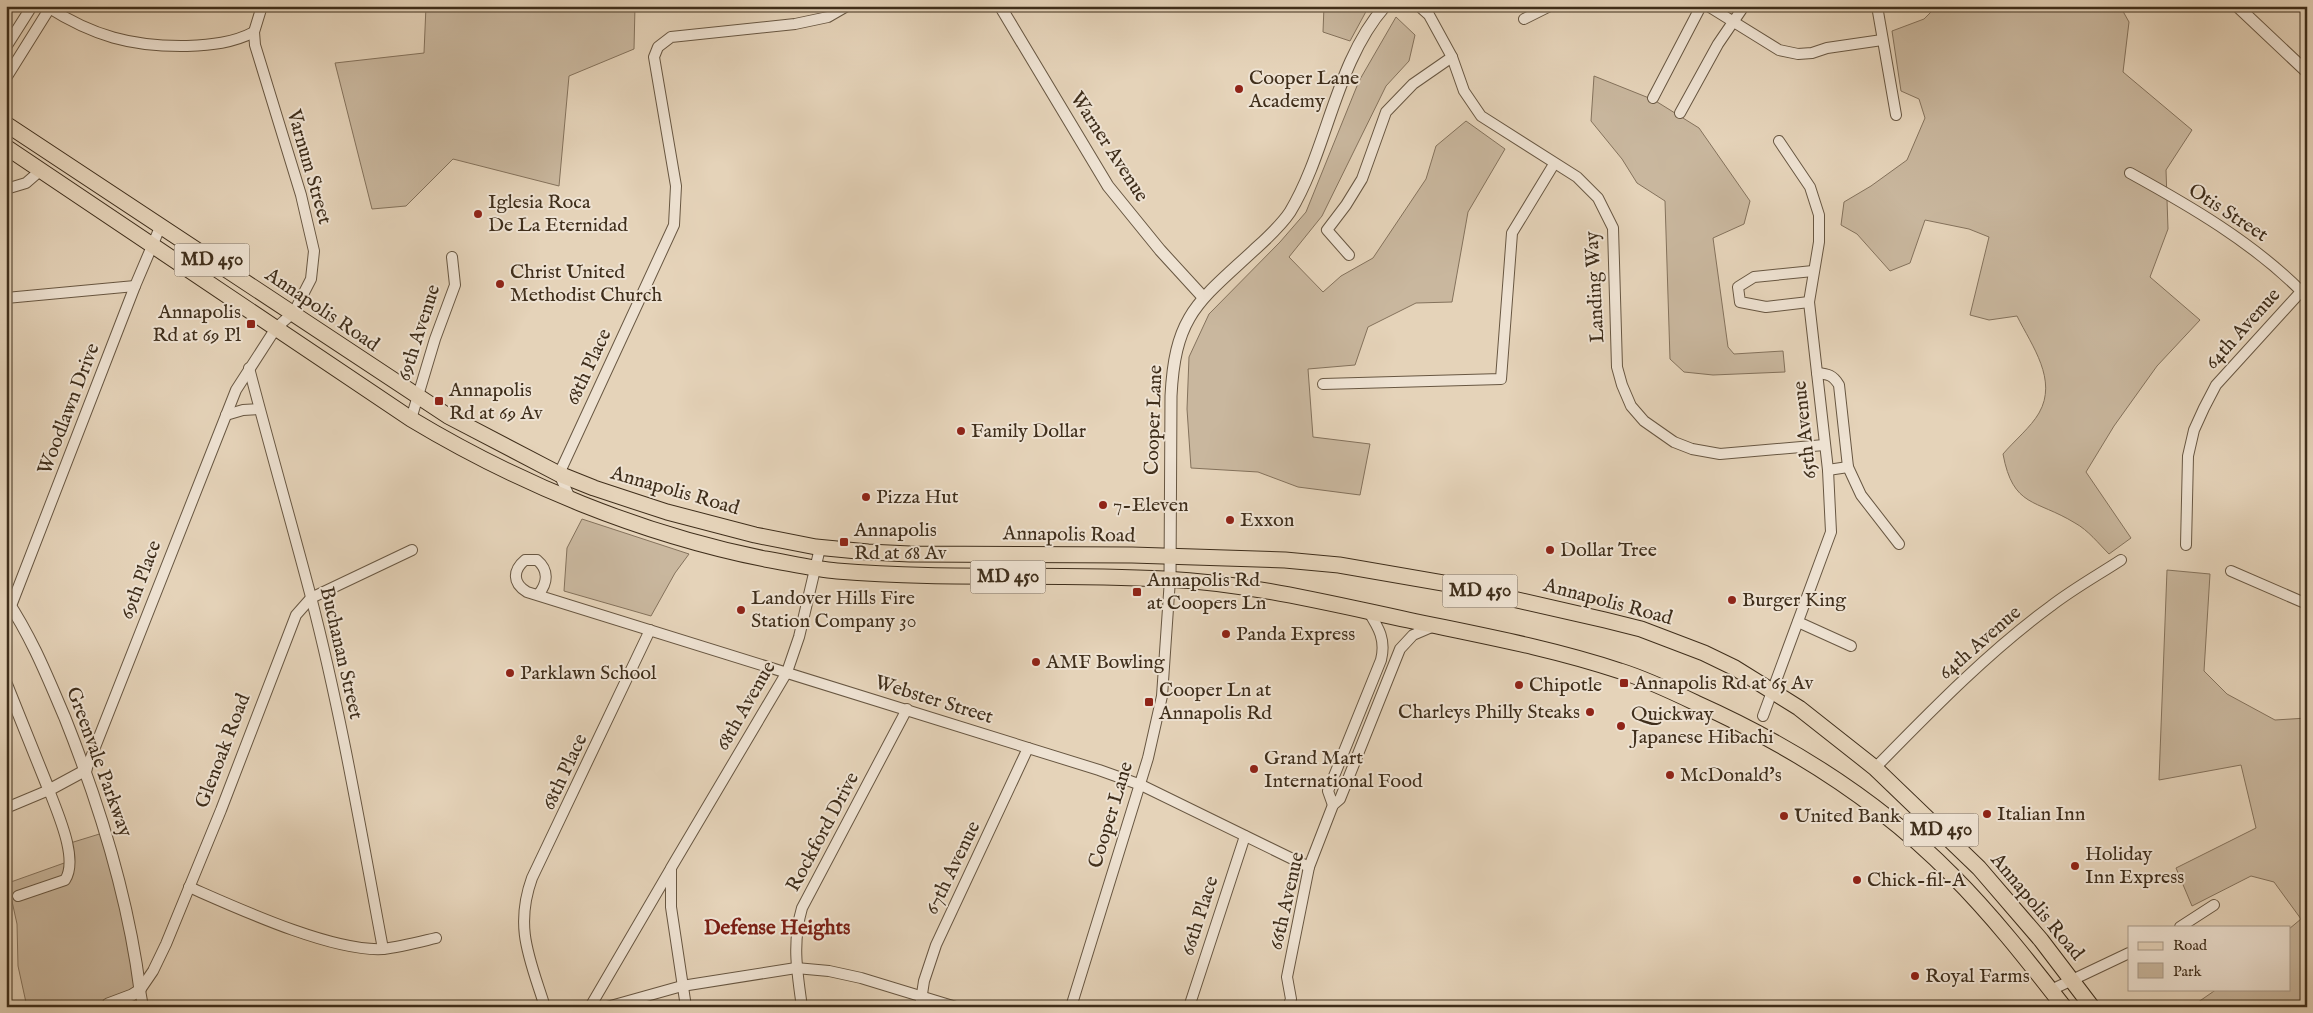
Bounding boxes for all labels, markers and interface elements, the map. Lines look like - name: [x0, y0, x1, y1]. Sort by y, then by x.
- place label: Cooper Lane Academy: [1248, 66, 1359, 114]
- marker: Cooper Lane Academy: [1233, 83, 1245, 95]
- street label: Warner Avenue: [1064, 87, 1154, 207]
- street label: Varnum Street: [280, 106, 337, 227]
- street label: Otis Street: [2184, 178, 2273, 248]
- place label: Iglesia Roca De La Eternidad: [488, 190, 628, 238]
- marker: Iglesia Roca De La Eternidad: [472, 208, 484, 220]
- street label: Landing Way: [1580, 231, 1610, 343]
- road number: MD 450: [174, 244, 250, 276]
- place label: Christ United Methodist Church: [510, 260, 662, 308]
- street label: Annapolis Road: [259, 262, 384, 358]
- marker: Christ United Methodist Church: [494, 278, 506, 290]
- street label: 69th Avenue: [392, 282, 446, 384]
- street label: 64th Avenue: [2200, 283, 2286, 375]
- place label: Annapolis Rd at 69 Pl: [152, 300, 242, 348]
- marker: Annapolis Rd at 69 Pl: [245, 318, 257, 330]
- street label: 68th Place: [560, 325, 618, 409]
- street label: Woodlawn Drive: [32, 340, 106, 478]
- street label: Cooper Lane: [1140, 364, 1168, 476]
- place label: Annapolis Rd at 69 Av: [448, 378, 544, 426]
- street label: 65th Avenue: [1787, 380, 1823, 480]
- marker: Annapolis Rd at 69 Av: [433, 395, 445, 407]
- place label: Family Dollar: [971, 419, 1087, 444]
- marker: Family Dollar: [955, 425, 967, 437]
- street label: Annapolis Road: [607, 460, 742, 521]
- place label: Pizza Hut: [876, 485, 959, 510]
- marker: Pizza Hut: [860, 491, 872, 503]
- place label: 7-Eleven: [1113, 493, 1189, 518]
- marker: 7-Eleven: [1097, 499, 1109, 511]
- place label: Exxon: [1240, 508, 1295, 533]
- marker: Exxon: [1224, 514, 1236, 526]
- place label: Annapolis Rd at 68 Av: [853, 518, 948, 566]
- street label: Annapolis Road: [1002, 521, 1136, 549]
- marker: Annapolis Rd at 68 Av: [838, 536, 850, 548]
- street label: 69th Place: [115, 537, 167, 623]
- place label: Dollar Tree: [1560, 538, 1657, 563]
- marker: Dollar Tree: [1544, 544, 1556, 556]
- road number: MD 450: [970, 560, 1046, 594]
- place label: Annapolis Rd at Coopers Ln: [1146, 568, 1267, 616]
- street label: Annapolis Road: [1540, 573, 1676, 631]
- road number: MD 450: [1442, 574, 1518, 608]
- street label: Buchanan Street: [314, 584, 368, 722]
- place label: Landover Hills Fire Station Company 30: [751, 586, 917, 634]
- marker: Annapolis Rd at Coopers Ln: [1131, 586, 1143, 598]
- place label: Burger King: [1742, 588, 1847, 613]
- marker: Burger King: [1726, 594, 1738, 606]
- street label: 64th Avenue: [1934, 600, 2026, 686]
- marker: Landover Hills Fire Station Company 30: [735, 604, 747, 616]
- place label: Panda Express: [1236, 622, 1355, 647]
- marker: Panda Express: [1220, 628, 1232, 640]
- place label: AMF Bowling: [1045, 650, 1166, 675]
- marker: AMF Bowling: [1030, 656, 1042, 668]
- street label: 68th Avenue: [710, 657, 782, 755]
- place label: Parklawn School: [520, 661, 657, 686]
- marker: Parklawn School: [504, 667, 516, 679]
- street label: Webster Street: [872, 670, 996, 730]
- place label: Annapolis Rd at 65 Av: [1633, 671, 1814, 696]
- place label: Chipotle: [1529, 673, 1602, 698]
- marker: Annapolis Rd at 65 Av: [1618, 677, 1630, 689]
- place label: Cooper Ln at Annapolis Rd: [1158, 678, 1272, 726]
- marker: Chipotle: [1513, 679, 1525, 691]
- street label: Greenvale Parkway: [60, 684, 138, 841]
- street label: Glenoak Road: [190, 690, 256, 812]
- marker: Cooper Ln at Annapolis Rd: [1143, 696, 1155, 708]
- place label: Charleys Philly Steaks: [1398, 700, 1580, 725]
- place label: Quickway Japanese Hibachi: [1629, 702, 1774, 750]
- marker: Charleys Philly Steaks: [1584, 706, 1596, 718]
- marker: Quickway Japanese Hibachi: [1615, 720, 1627, 732]
- street label: 68th Place: [536, 730, 594, 814]
- place label: Grand Mart International Food: [1264, 746, 1423, 794]
- street label: Cooper Lane: [1083, 759, 1139, 871]
- marker: Grand Mart International Food: [1248, 763, 1260, 775]
- place label: McDonald's: [1680, 763, 1782, 788]
- street label: Rockford Drive: [781, 768, 865, 896]
- marker: McDonald's: [1664, 769, 1676, 781]
- place label: Italian Inn: [1997, 802, 2086, 827]
- place label: United Bank: [1794, 804, 1901, 829]
- marker: Italian Inn: [1981, 808, 1993, 820]
- marker: United Bank: [1778, 810, 1790, 822]
- road number: MD 450: [1904, 814, 1978, 846]
- street label: 67th Avenue: [920, 817, 986, 919]
- place label: Holiday Inn Express: [2085, 842, 2184, 890]
- street label: Annapolis Road: [1984, 847, 2089, 966]
- street label: 66th Avenue: [1264, 850, 1310, 952]
- marker: Holiday Inn Express: [2069, 860, 2081, 872]
- place label: Chick-fil-A: [1867, 868, 1966, 893]
- street label: 66th Place: [1175, 873, 1225, 959]
- marker: Chick-fil-A: [1851, 874, 1863, 886]
- district label: Defense Heights: [704, 915, 850, 942]
- legend: [2128, 926, 2290, 990]
- text: Road: [2173, 936, 2208, 955]
- text: Park: [2173, 962, 2203, 981]
- place label: Royal Farms: [1925, 964, 2030, 989]
- marker: Royal Farms: [1909, 970, 1921, 982]

